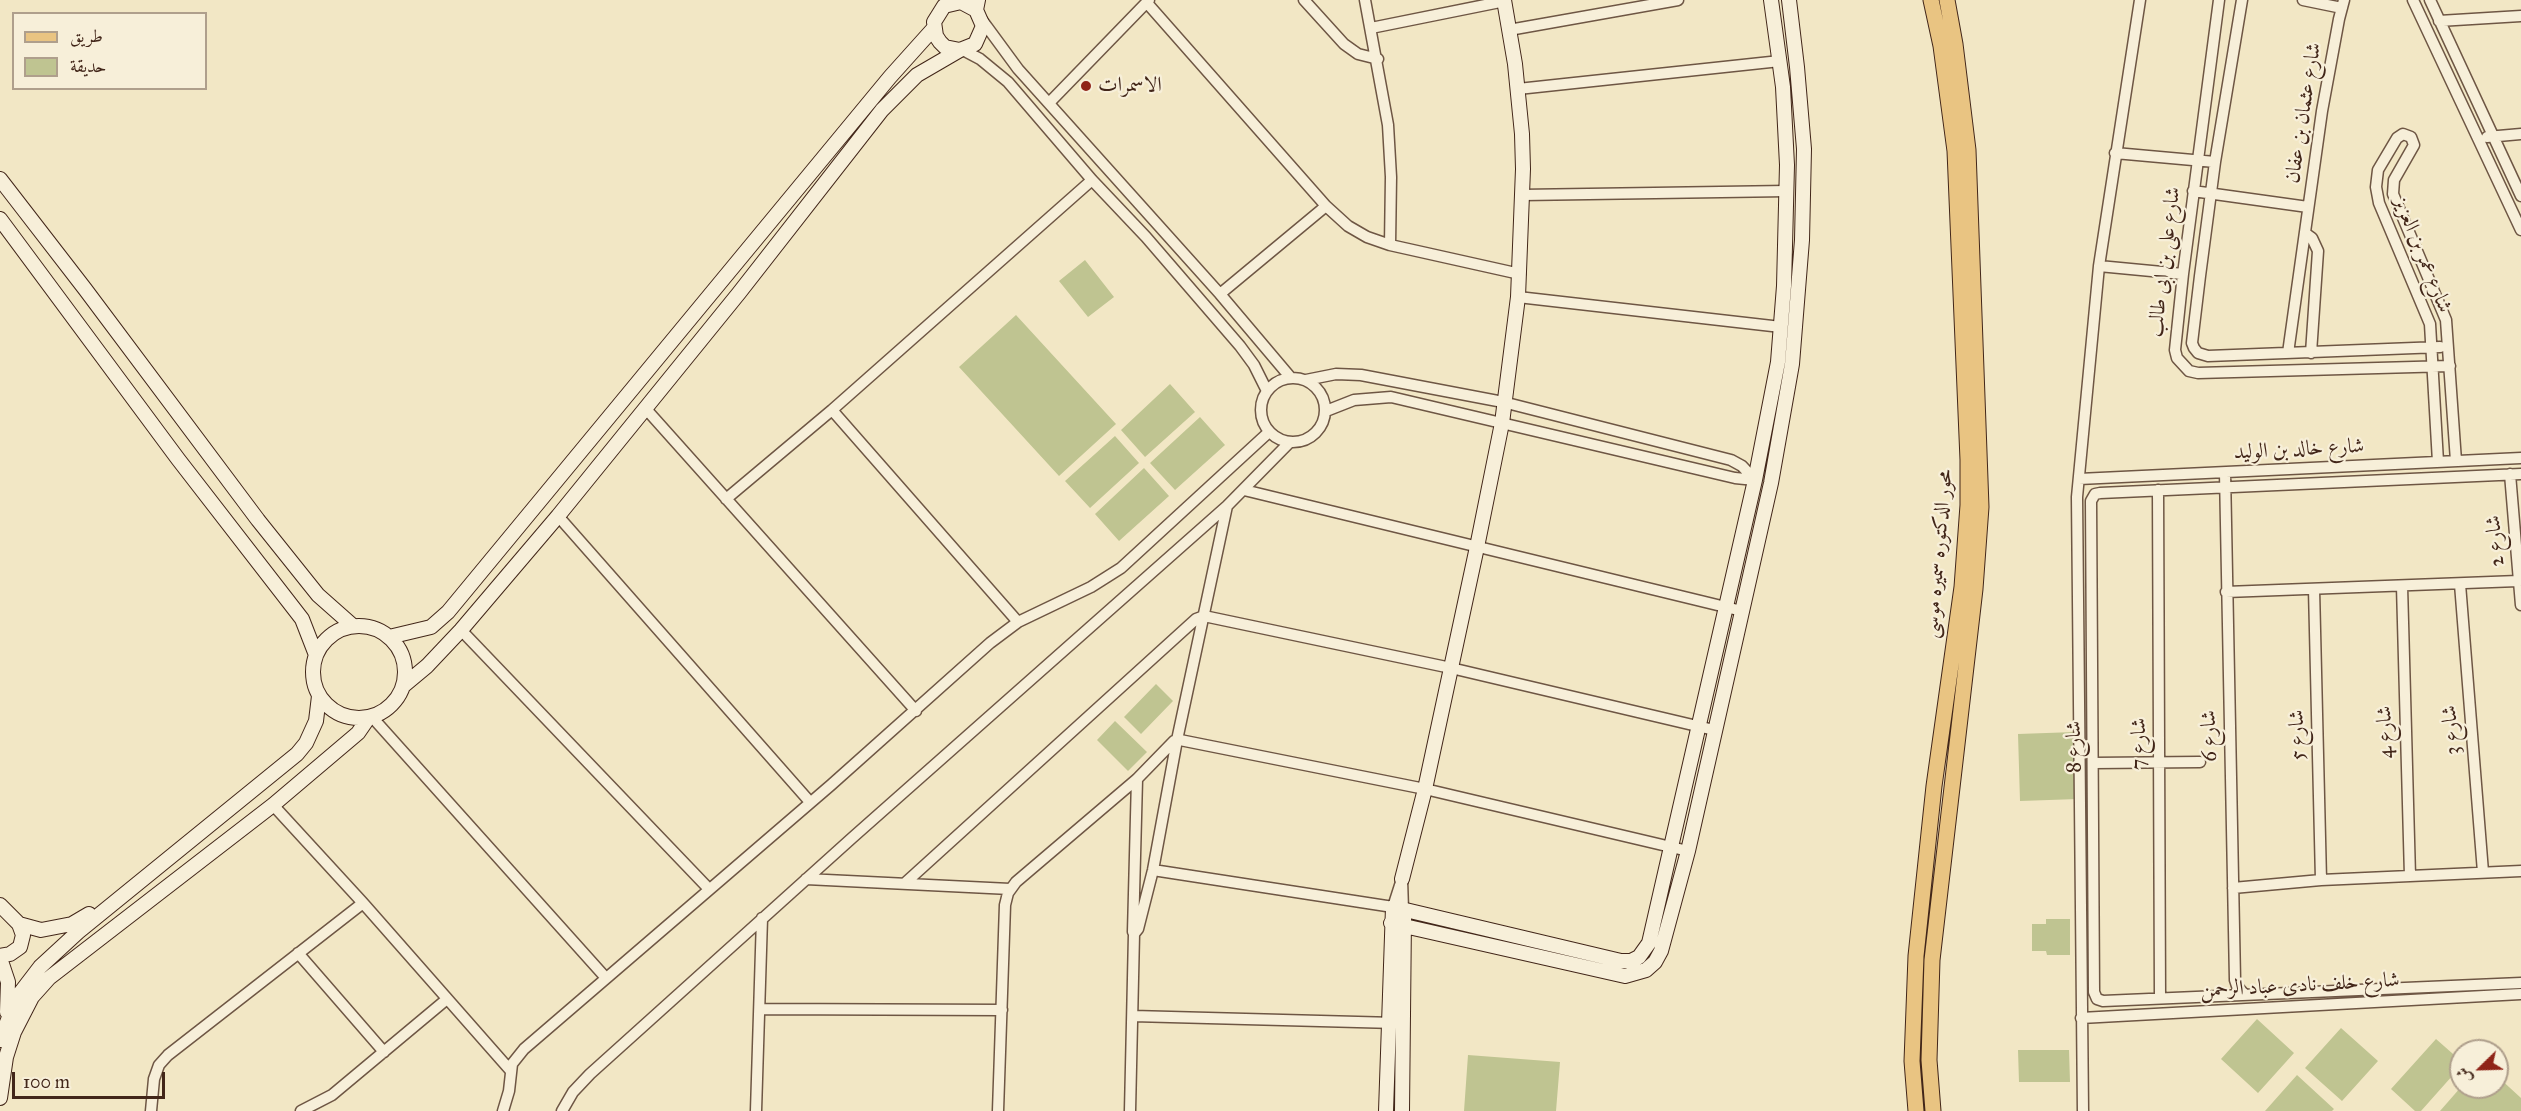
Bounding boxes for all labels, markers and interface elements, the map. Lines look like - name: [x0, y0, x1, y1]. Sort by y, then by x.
- legend: [12, 12, 207, 90]
- text: طريق: [70, 25, 103, 47]
- street label: شارع عثمان بن عفان: [2280, 41, 2328, 185]
- text: حديقة: [70, 55, 106, 77]
- place label: الاسمرات: [1098, 73, 1162, 99]
- marker: الاسمرات: [1079, 79, 1093, 93]
- street label: شارع على بن ابى طالب: [2143, 185, 2187, 339]
- street label: شارع عمر بن العزيز: [2387, 193, 2457, 317]
- street label: شارع خالد بن الوليد: [2233, 434, 2365, 466]
- street label: محور الدكتوره سميره موسى: [1919, 468, 1959, 640]
- street label: شارع 2: [2481, 514, 2511, 568]
- street label: شارع 3: [2437, 704, 2467, 756]
- street label: شارع 4: [2372, 705, 2400, 759]
- street label: شارع 5: [2285, 709, 2311, 761]
- street label: شارع 6: [2197, 710, 2223, 762]
- street label: شارع 7: [2127, 718, 2153, 770]
- street label: شارع 8: [2062, 721, 2088, 773]
- street label: شارع خلف نادى عباد الرحمن: [2200, 968, 2400, 1004]
- north arrow: [2449, 1039, 2509, 1099]
- scale bar: [15, 1060, 168, 1098]
- text: ش: [2452, 1064, 2476, 1086]
- text: 100 m: [23, 1071, 70, 1093]

